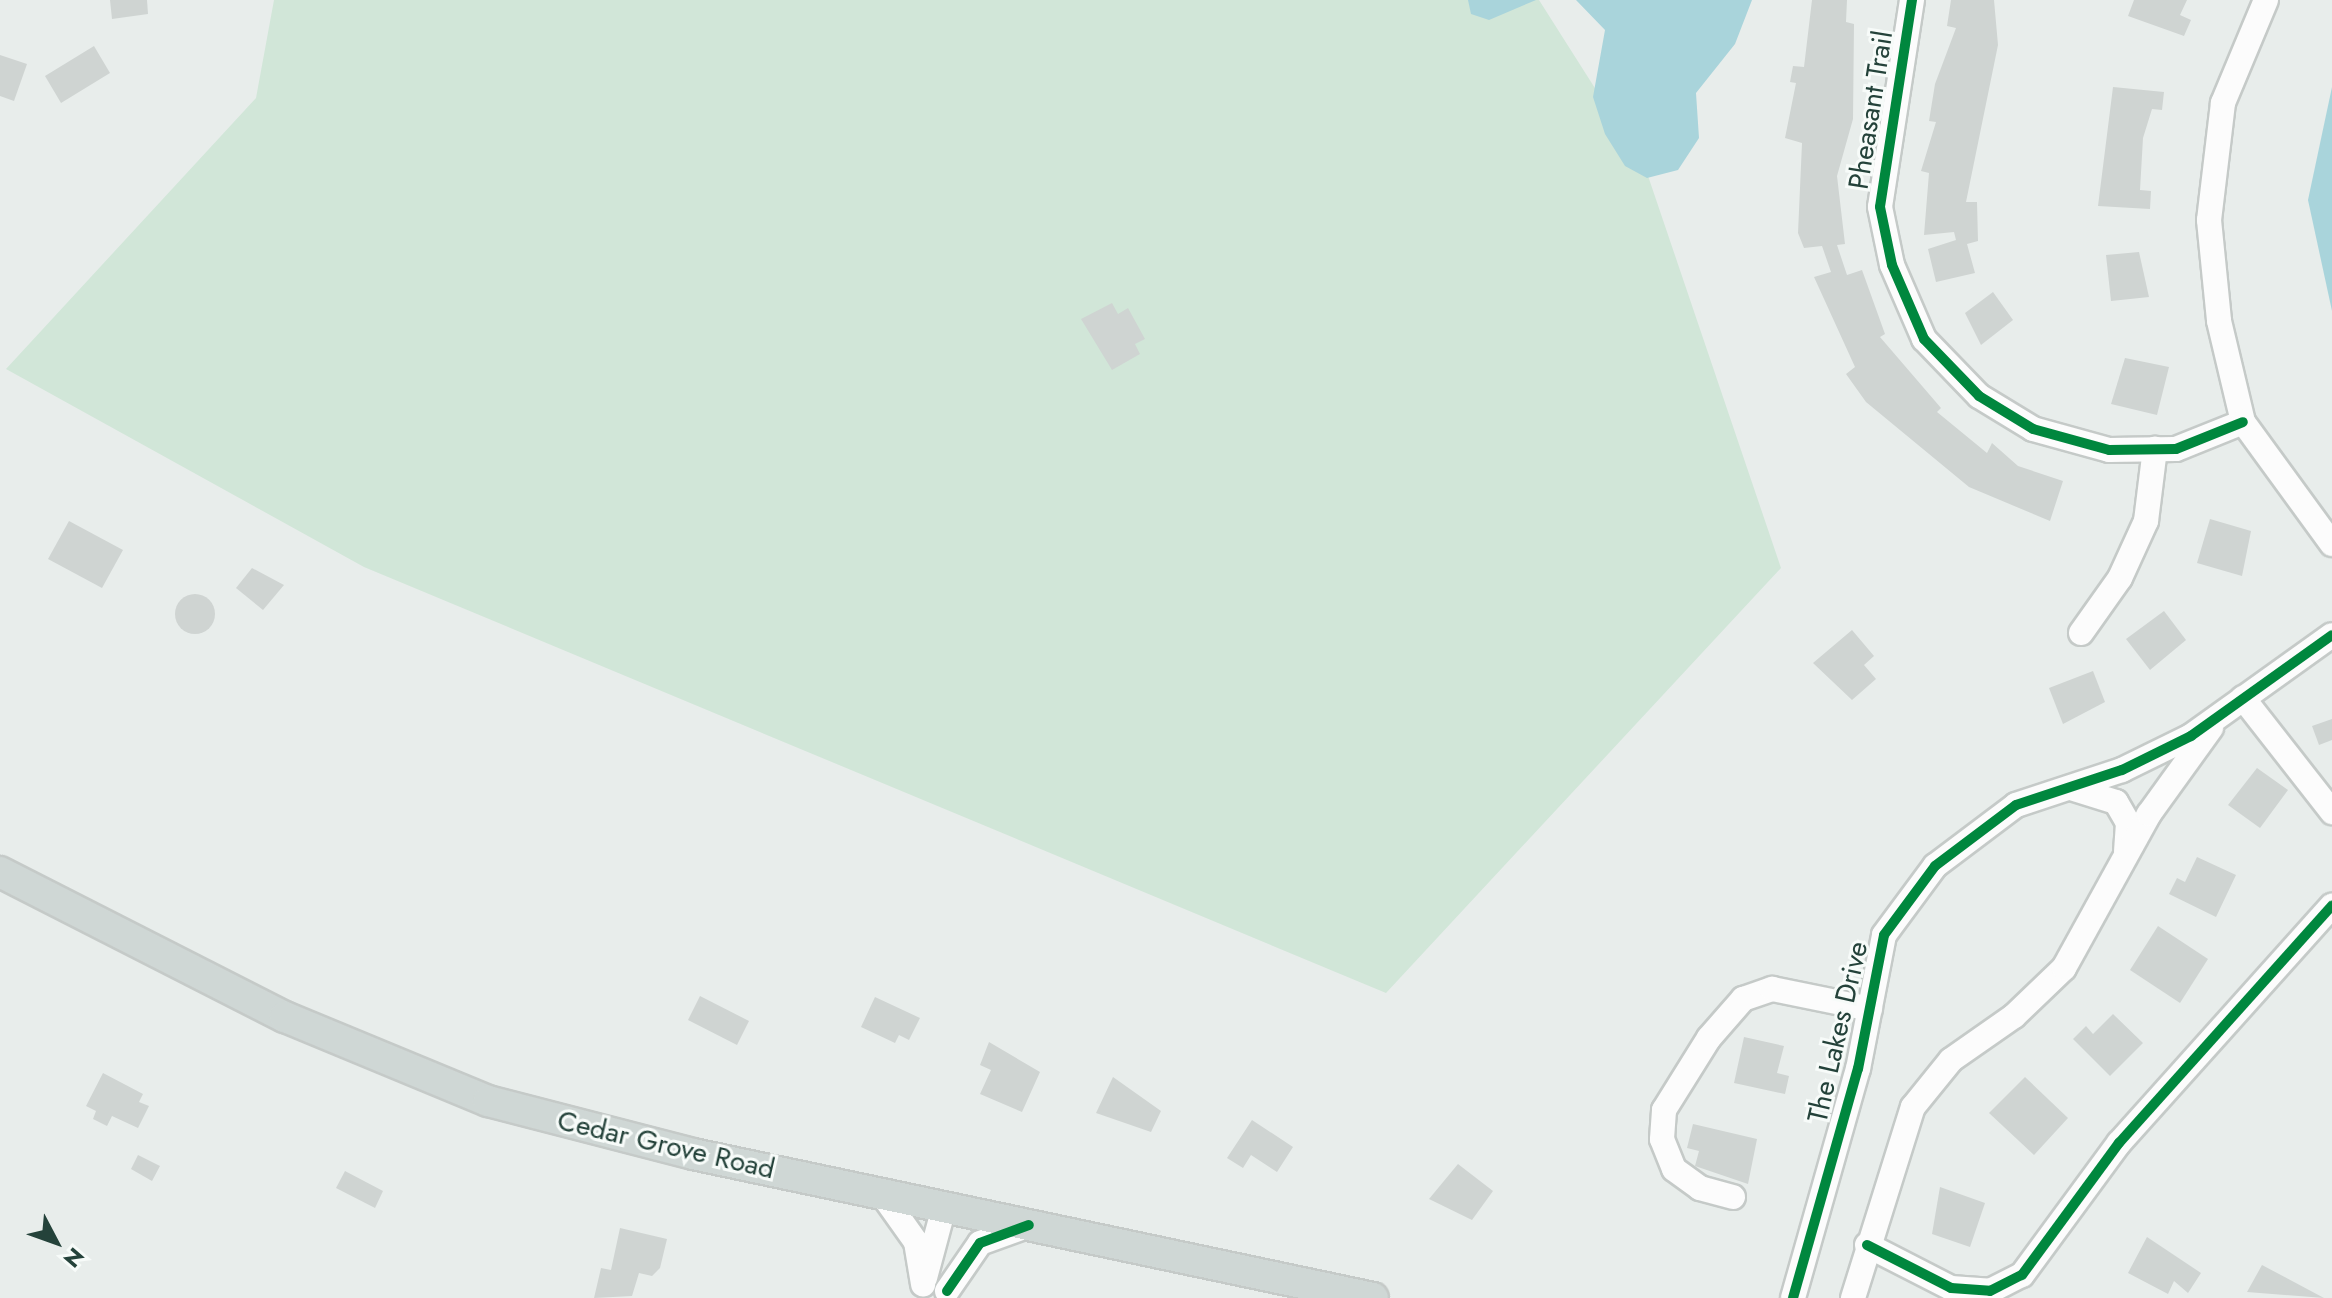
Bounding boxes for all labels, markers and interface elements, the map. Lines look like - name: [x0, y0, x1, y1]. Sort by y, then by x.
- street label: Pheasant Trail: [1842, 28, 1900, 192]
- street label: The Lakes Drive: [1801, 938, 1875, 1126]
- street label: Cedar Grove Road: [554, 1104, 778, 1186]
- north arrow: [16, 1202, 96, 1282]
- text: N: [56, 1241, 92, 1275]

